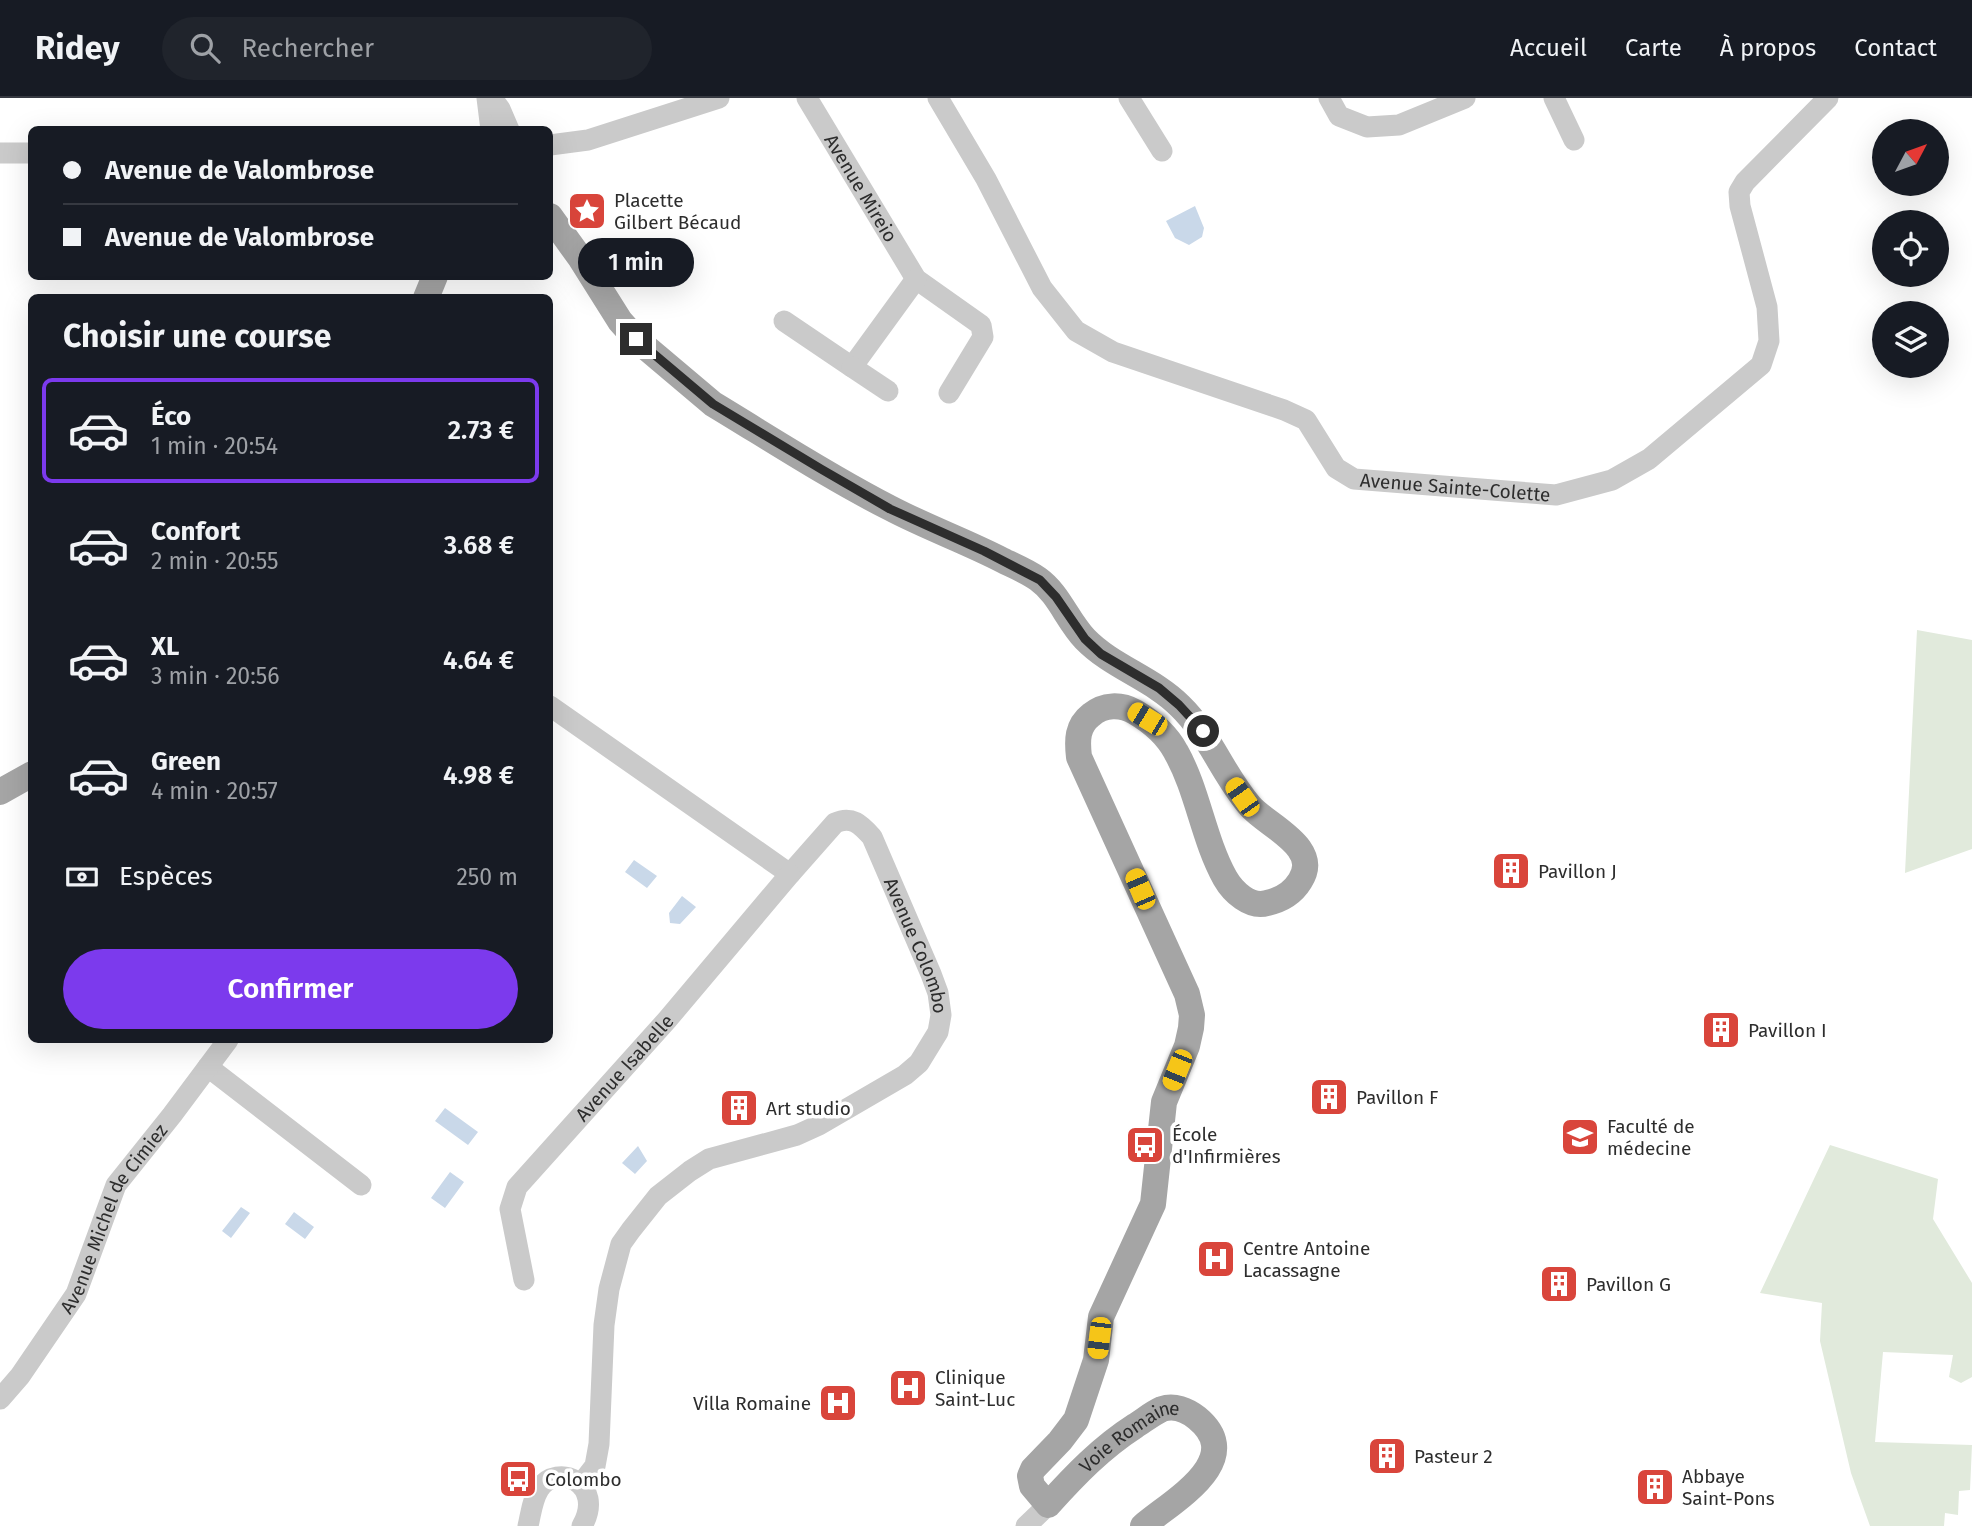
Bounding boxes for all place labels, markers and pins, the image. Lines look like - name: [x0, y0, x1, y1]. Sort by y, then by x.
- place label: Placette Gilbert Bécaud: [614, 189, 741, 234]
- place icon: Placette Gilbert Bécaud: [566, 190, 608, 232]
- building icon: Pavillon J: [1490, 850, 1532, 892]
- place label: Pavillon J: [1538, 860, 1617, 883]
- building icon: Pavillon I: [1700, 1009, 1742, 1051]
- place label: Pavillon I: [1748, 1019, 1827, 1042]
- building icon: Pavillon F: [1308, 1076, 1350, 1118]
- place label: Pavillon F: [1356, 1086, 1438, 1109]
- building icon: Art studio: [718, 1087, 760, 1129]
- place label: Art studio: [766, 1097, 851, 1120]
- place label: Faculté de médecine: [1607, 1115, 1695, 1160]
- school or university icon: Faculté de médecine: [1559, 1116, 1601, 1158]
- place label: École d'Infirmières: [1172, 1123, 1281, 1168]
- bus stop icon: École d'Infirmières: [1124, 1124, 1166, 1166]
- place label: Centre Antoine Lacassagne: [1243, 1237, 1370, 1282]
- hospital icon: Centre Antoine Lacassagne: [1195, 1238, 1237, 1280]
- building icon: Pavillon G: [1538, 1263, 1580, 1305]
- place label: Pavillon G: [1586, 1273, 1671, 1296]
- place label: Clinique Saint-Luc: [935, 1366, 1015, 1411]
- hospital icon: Clinique Saint-Luc: [887, 1367, 929, 1409]
- hospital icon: Villa Romaine: [817, 1382, 859, 1424]
- place label: Villa Romaine: [693, 1392, 811, 1415]
- building icon: Pasteur 2: [1366, 1435, 1408, 1477]
- place label: Pasteur 2: [1414, 1445, 1493, 1468]
- bus stop icon: Colombo: [497, 1458, 539, 1500]
- place label: Abbaye Saint-Pons: [1682, 1465, 1775, 1510]
- building icon: Abbaye Saint-Pons: [1634, 1466, 1676, 1508]
- place label: Colombo: [545, 1468, 622, 1491]

